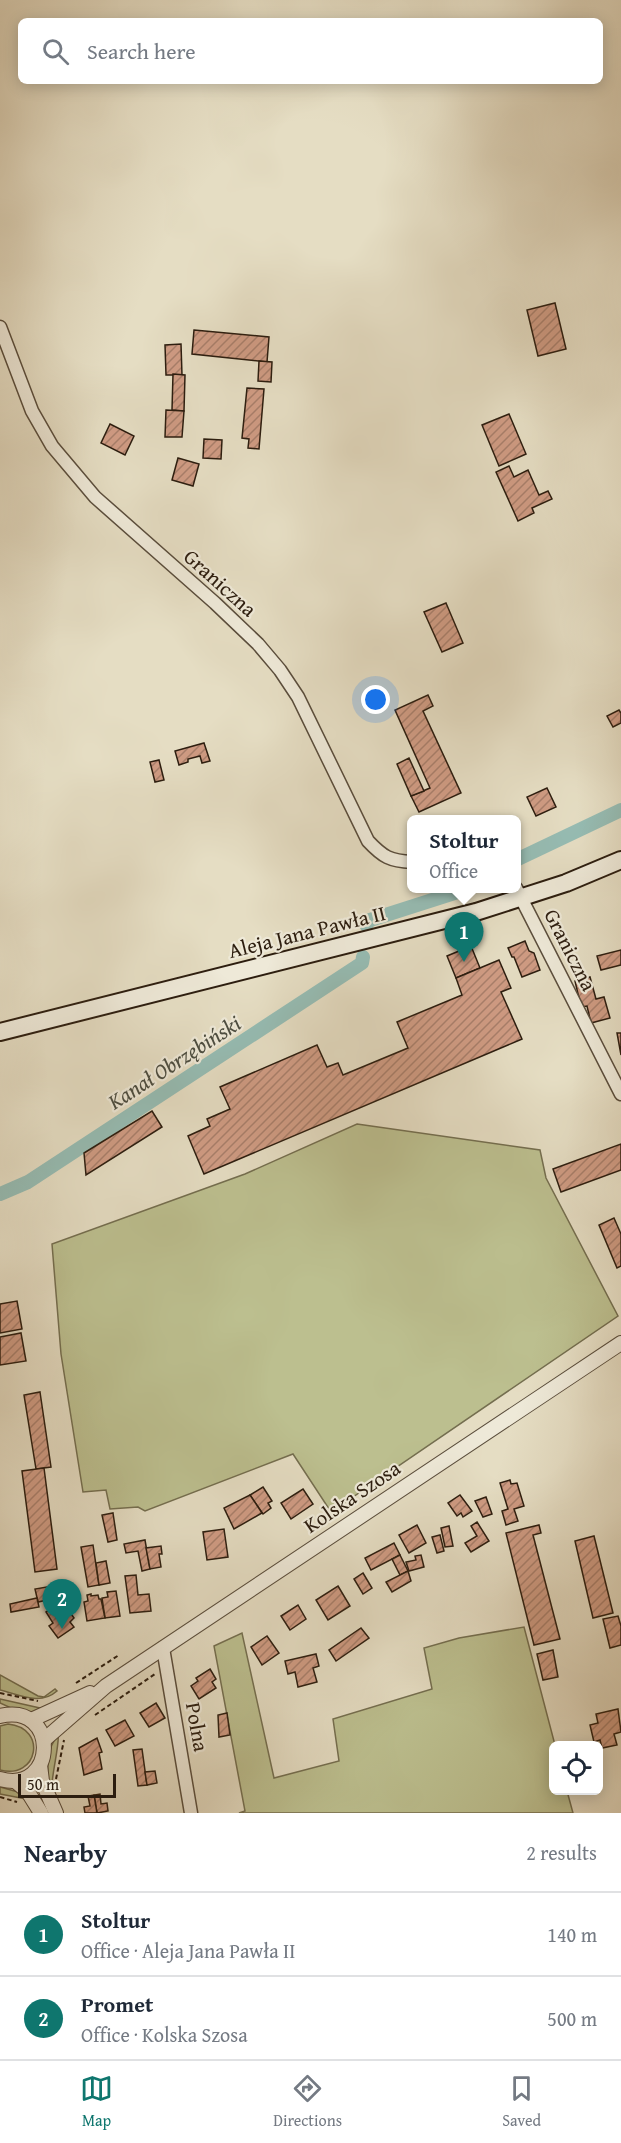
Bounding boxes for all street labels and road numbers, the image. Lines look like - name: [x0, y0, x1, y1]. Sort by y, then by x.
- street label: Graniczna: [177, 541, 264, 624]
- street label: Aleja Jana Pawła II: [225, 897, 389, 966]
- street label: Graniczna: [537, 903, 604, 996]
- street label: Kolska Szosa: [297, 1453, 406, 1540]
- street label: Polna: [178, 1700, 217, 1754]

